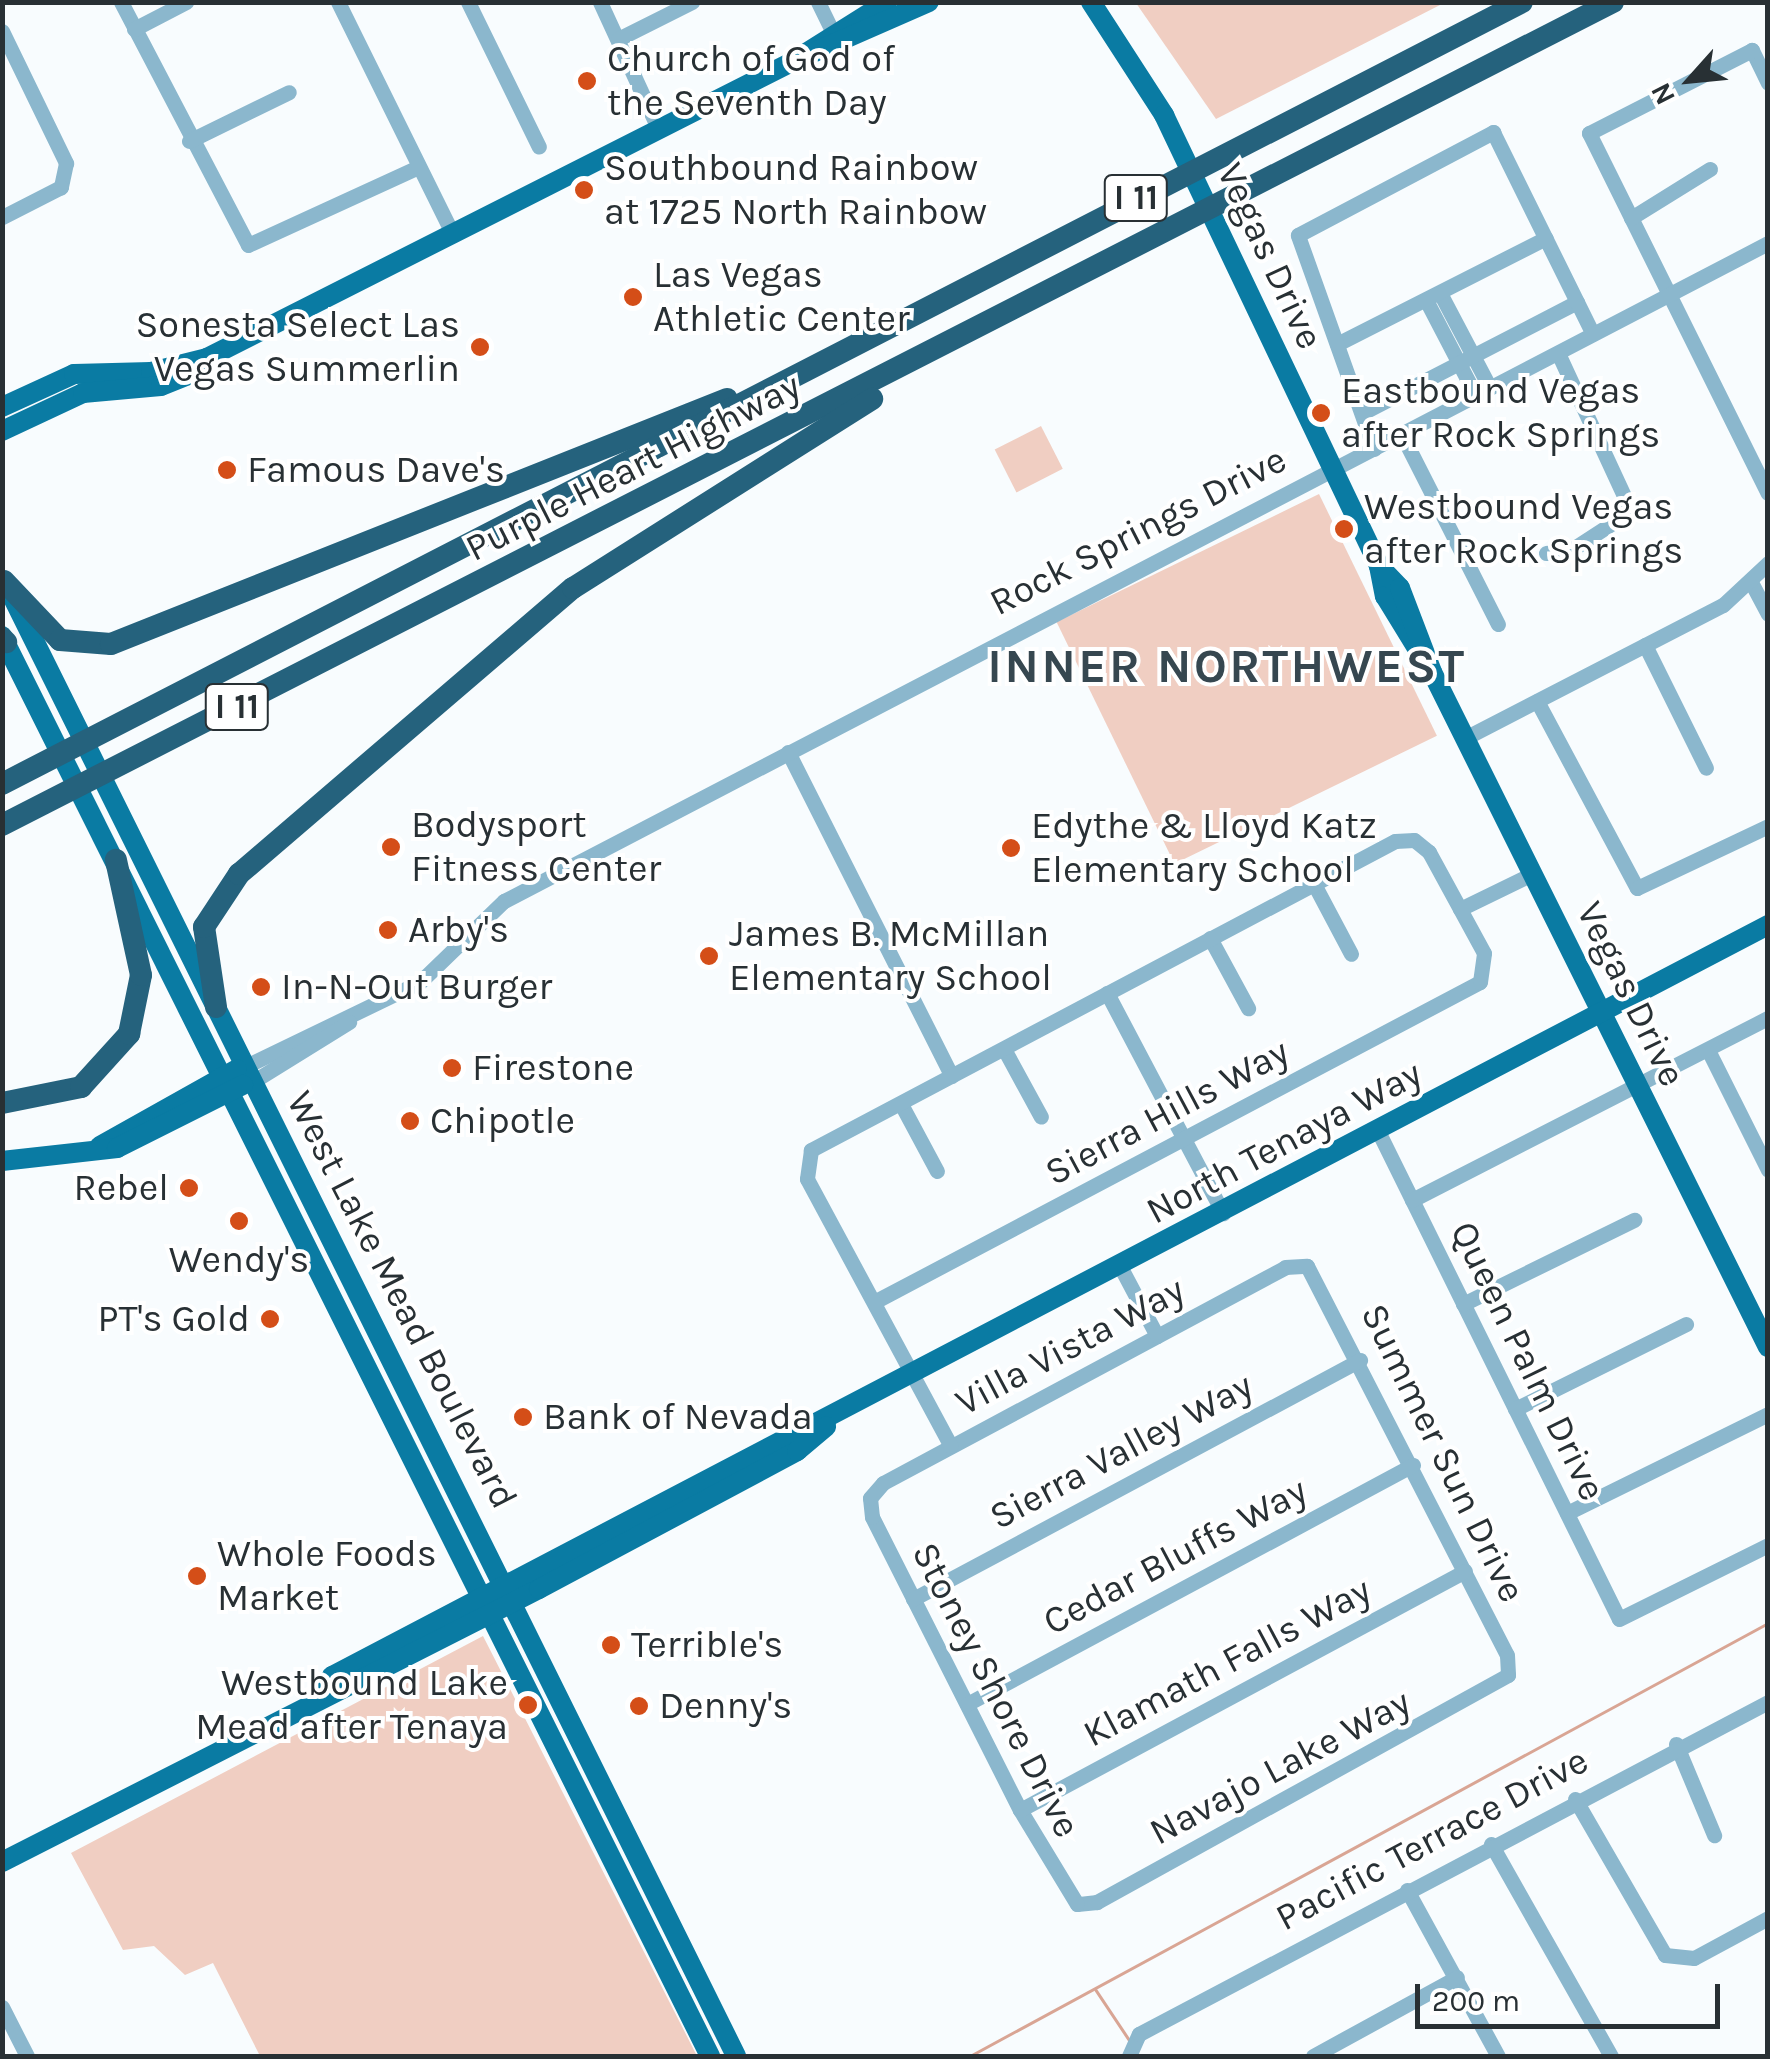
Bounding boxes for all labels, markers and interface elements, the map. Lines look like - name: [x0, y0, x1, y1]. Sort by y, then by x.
- north arrow: [1640, 30, 1740, 130]
- place label: Church of God of the Seventh Day: [607, 36, 895, 125]
- marker: Church of God of the Seventh Day: [576, 70, 598, 92]
- text: N: [1644, 77, 1682, 110]
- place label: Southbound Rainbow at 1725 North Rainbow: [604, 145, 987, 234]
- street label: Vegas Drive: [1207, 156, 1333, 356]
- road number: I 11: [1104, 168, 1168, 228]
- marker: Southbound Rainbow at 1725 North Rainbow: [573, 179, 595, 201]
- place label: Las Vegas Athletic Center: [653, 252, 910, 342]
- marker: Las Vegas Athletic Center: [622, 286, 644, 308]
- place label: Sonesta Select Las Vegas Summerlin: [135, 302, 460, 392]
- marker: Sonesta Select Las Vegas Summerlin: [469, 336, 491, 358]
- street label: Purple Heart Highway: [458, 363, 808, 571]
- place label: Eastbound Vegas after Rock Springs: [1341, 368, 1660, 458]
- marker: Eastbound Vegas after Rock Springs: [1310, 402, 1332, 424]
- street label: Rock Springs Drive: [982, 437, 1294, 625]
- place label: Famous Dave's: [247, 447, 505, 493]
- marker: Famous Dave's: [216, 459, 238, 481]
- place label: Westbound Vegas after Rock Springs: [1364, 484, 1683, 574]
- marker: Westbound Vegas after Rock Springs: [1333, 518, 1355, 540]
- district label: INNER NORTHWEST: [987, 638, 1467, 696]
- road number: I 11: [204, 677, 270, 737]
- place label: Bodysport Fitness Center: [411, 802, 661, 892]
- place label: Edythe & Lloyd Katz Elementary School: [1031, 803, 1377, 892]
- marker: Bodysport Fitness Center: [380, 836, 402, 858]
- marker: Edythe & Lloyd Katz Elementary School: [1000, 837, 1022, 859]
- street label: Vegas Drive: [1567, 894, 1695, 1094]
- place label: Arby's: [408, 907, 509, 953]
- place label: James B. McMillan Elementary School: [729, 911, 1052, 1001]
- marker: Arby's: [377, 919, 399, 941]
- marker: James B. McMillan Elementary School: [698, 945, 720, 967]
- place label: In-N-Out Burger: [281, 964, 552, 1010]
- marker: In-N-Out Burger: [250, 976, 272, 998]
- street label: Sierra Hills Way: [1037, 1029, 1297, 1195]
- place label: Firestone: [472, 1045, 634, 1091]
- street label: North Tenaya Way: [1139, 1050, 1429, 1234]
- marker: Firestone: [441, 1057, 463, 1079]
- street label: West Lake Mead Boulevard: [277, 1084, 527, 1516]
- place label: Chipotle: [430, 1098, 575, 1144]
- marker: Chipotle: [399, 1110, 421, 1132]
- place label: Rebel: [74, 1165, 169, 1211]
- marker: Rebel: [178, 1177, 200, 1199]
- marker: Wendy's: [228, 1210, 250, 1232]
- street label: Queen Palm Drive: [1441, 1214, 1615, 1508]
- place label: Wendy's: [169, 1237, 309, 1283]
- street label: Villa Vista Way: [948, 1267, 1192, 1425]
- place label: PT's Gold: [97, 1296, 250, 1342]
- street label: Summer Sun Drive: [1351, 1296, 1535, 1610]
- marker: PT's Gold: [259, 1308, 281, 1330]
- street label: Sierra Valley Way: [982, 1363, 1260, 1539]
- place label: Bank of Nevada: [543, 1394, 813, 1440]
- marker: Bank of Nevada: [512, 1406, 534, 1428]
- street label: Cedar Bluffs Way: [1035, 1467, 1315, 1645]
- place label: Whole Foods Market: [217, 1531, 437, 1620]
- street label: Stoney Shore Drive: [902, 1535, 1090, 1845]
- marker: Whole Foods Market: [186, 1565, 208, 1587]
- street label: Klamath Falls Way: [1076, 1567, 1378, 1757]
- place label: Terrible's: [631, 1622, 783, 1668]
- marker: Terrible's: [600, 1634, 622, 1656]
- place label: Westbound Lake Mead after Tenaya: [195, 1660, 508, 1750]
- street label: Navajo Lake Way: [1142, 1679, 1418, 1855]
- place label: Denny's: [659, 1683, 792, 1729]
- marker: Westbound Lake Mead after Tenaya: [517, 1694, 539, 1716]
- marker: Denny's: [628, 1695, 650, 1717]
- street label: Pacific Terrace Drive: [1268, 1737, 1596, 1941]
- scale bar: [1420, 1964, 1725, 2026]
- text: 200 m: [1432, 1983, 1520, 2019]

